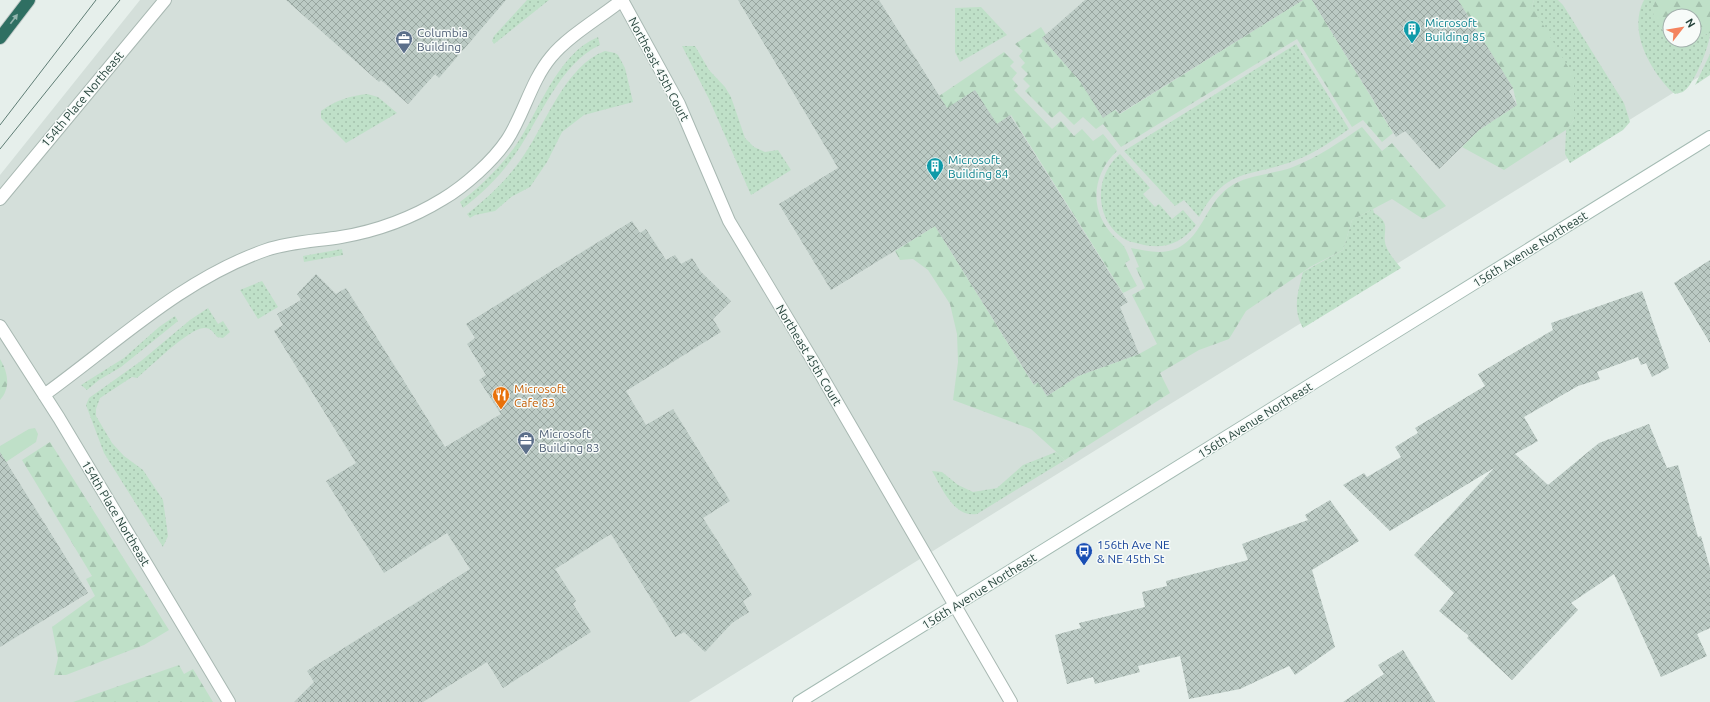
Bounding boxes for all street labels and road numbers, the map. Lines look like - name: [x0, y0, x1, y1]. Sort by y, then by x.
- street label: Northeast 45th Court: [626, 15, 692, 123]
- street label: 154th Place Northeast: [38, 48, 126, 149]
- street label: 156th Avenue Northeast: [1470, 208, 1590, 290]
- street label: Northeast 45th Court: [774, 302, 844, 408]
- street label: 156th Avenue Northeast: [1195, 379, 1315, 461]
- street label: 154th Place Northeast: [79, 458, 153, 568]
- street label: 156th Avenue Northeast: [919, 550, 1039, 632]

